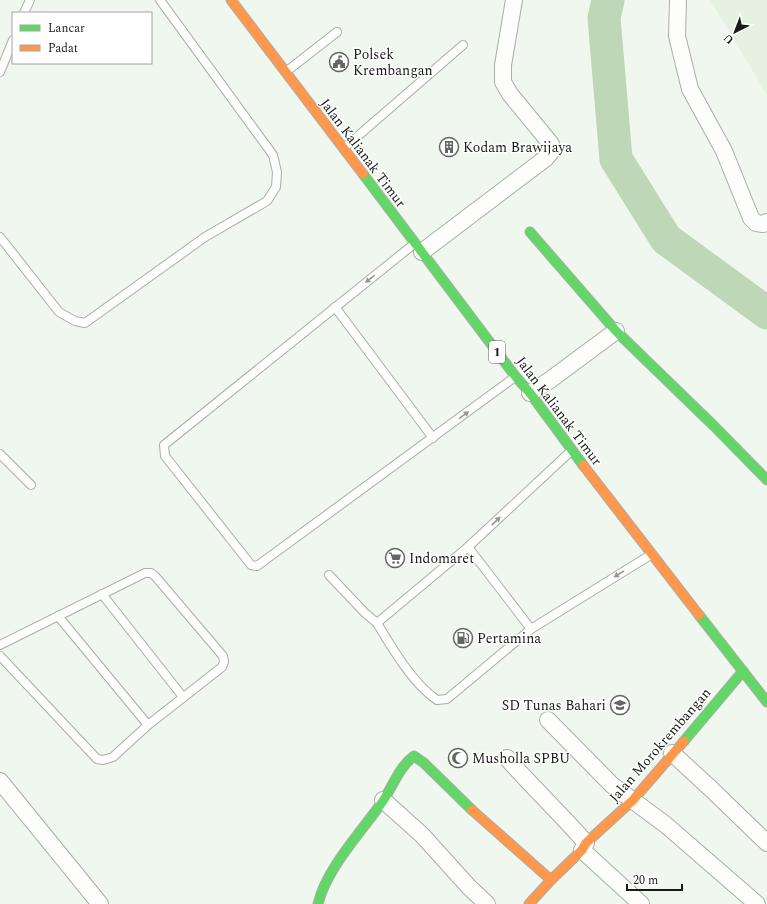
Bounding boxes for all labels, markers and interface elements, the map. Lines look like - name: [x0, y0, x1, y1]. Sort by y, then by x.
- legend: [12, 12, 152, 64]
- north arrow: [715, 12, 755, 52]
- text: Lancar: [48, 19, 85, 38]
- text: U: [720, 30, 738, 48]
- text: Padat: [48, 39, 78, 58]
- place label: Polsek Krembangan: [353, 44, 433, 81]
- public building icon: Polsek Krembangan: [328, 51, 350, 73]
- street label: Jalan Kalianak Timur: [315, 94, 411, 212]
- building icon: Kodam Brawijaya: [438, 136, 460, 158]
- place label: Kodam Brawijaya: [463, 137, 572, 158]
- one-way arrow: [365, 275, 376, 283]
- road number: 1: [489, 341, 505, 363]
- street label: Jalan Kalianak Timur: [511, 352, 607, 470]
- one-way arrow: [459, 411, 469, 419]
- one-way arrow: [491, 516, 501, 525]
- supermarket icon: Indomaret: [384, 547, 406, 569]
- place label: Indomaret: [409, 548, 474, 569]
- one-way arrow: [614, 570, 624, 578]
- fuel station icon: Pertamina: [452, 627, 474, 649]
- place label: Pertamina: [477, 628, 541, 649]
- street label: Jalan Morokrembangan: [604, 683, 716, 807]
- school or university icon: SD Tunas Bahari: [609, 694, 631, 716]
- place label: SD Tunas Bahari: [502, 695, 606, 716]
- mosque icon: Musholla SPBU: [447, 747, 469, 769]
- place label: Musholla SPBU: [472, 748, 570, 769]
- scale bar: [627, 866, 682, 892]
- text: 20 m: [633, 871, 658, 890]

